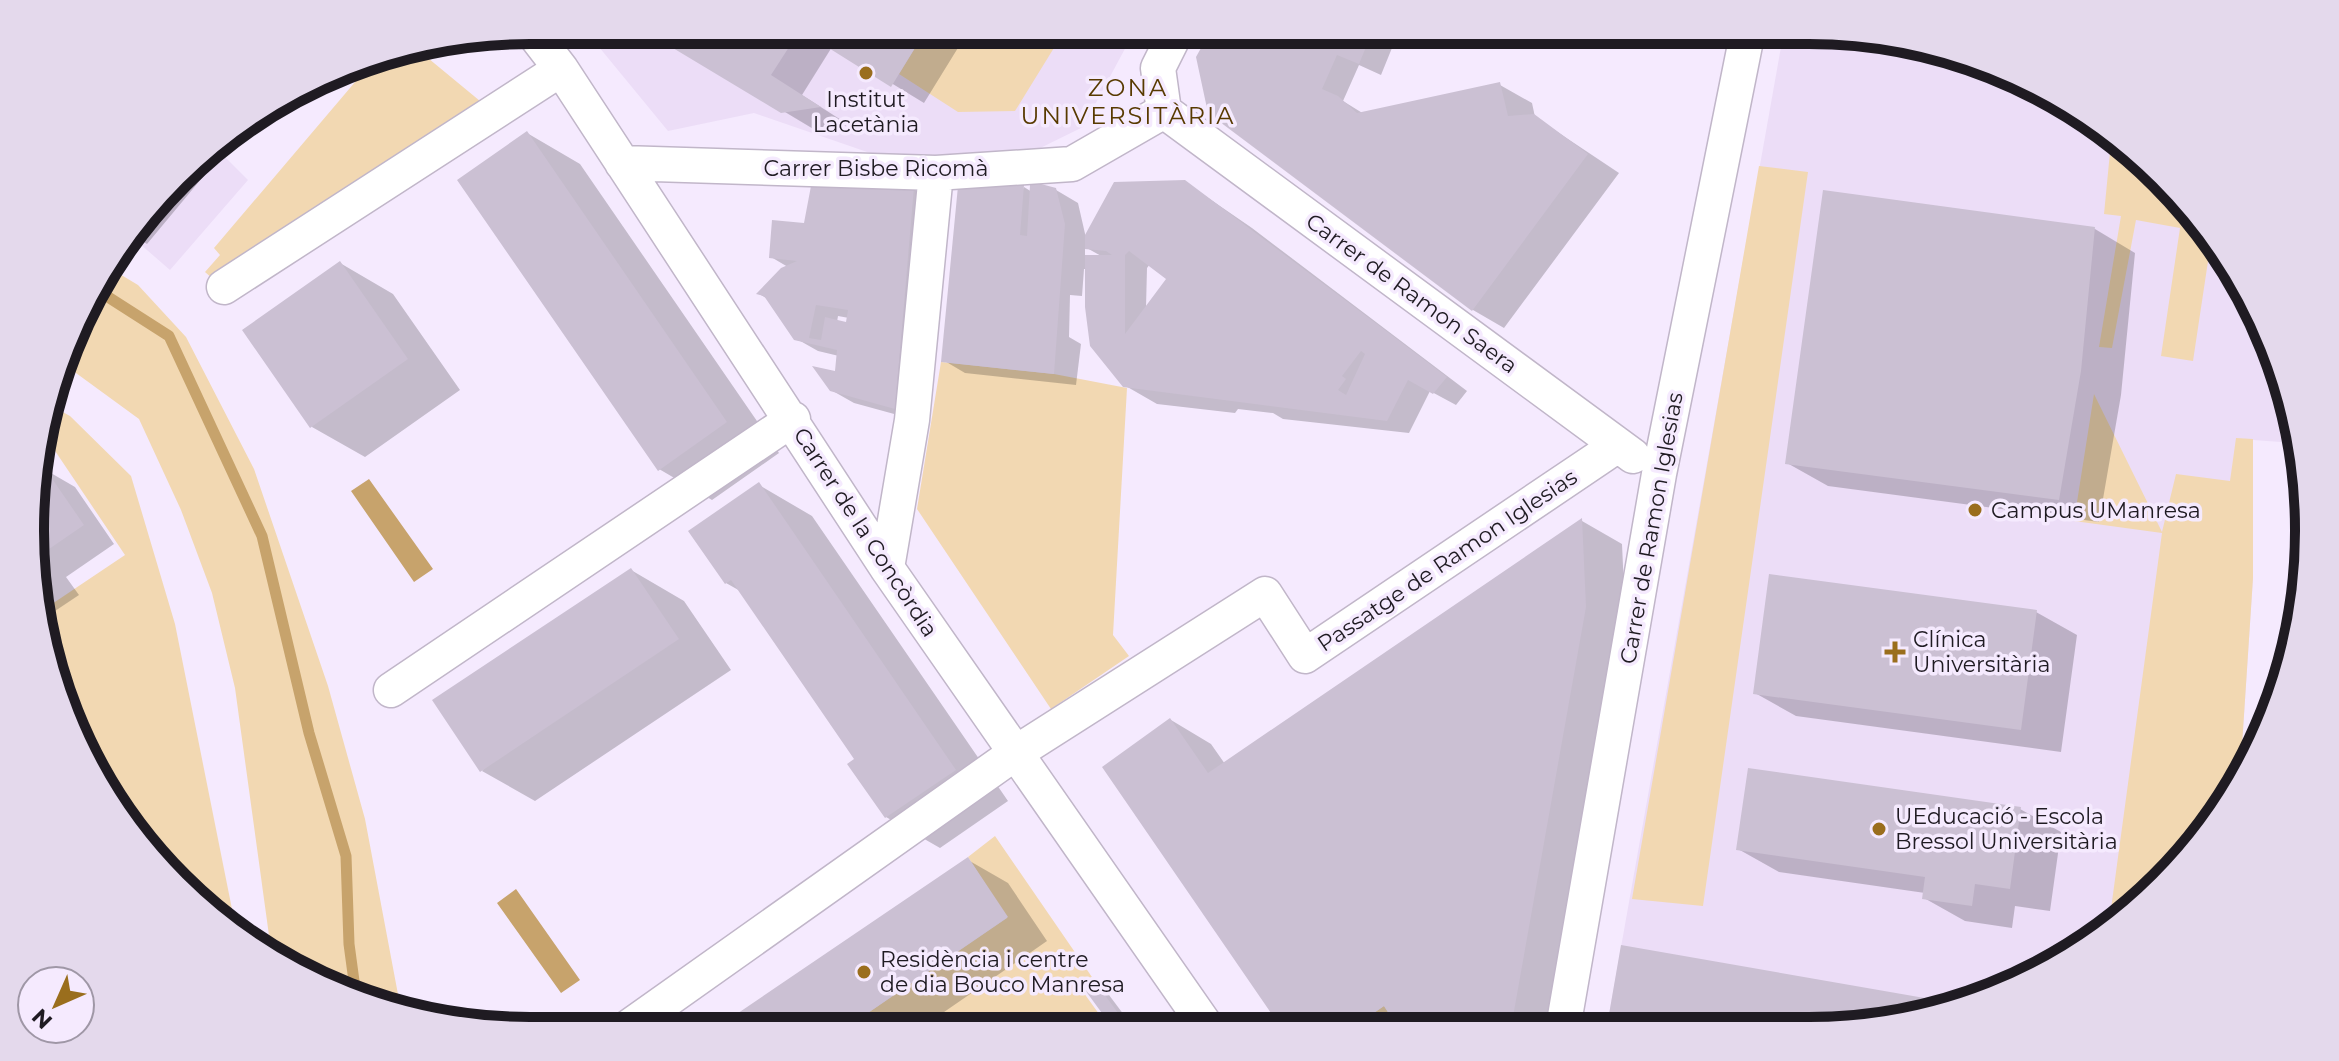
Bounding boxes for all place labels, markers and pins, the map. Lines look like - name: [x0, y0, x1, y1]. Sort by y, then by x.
- marker: Institut Lacetània: [857, 64, 875, 82]
- place label: Institut Lacetània: [813, 86, 919, 138]
- place label: Campus UManresa: [1991, 497, 2201, 524]
- marker: Campus UManresa: [1966, 501, 1984, 519]
- place label: Clínica Universitària: [1913, 626, 2050, 678]
- marker: Clínica Universitària: [1884, 641, 1906, 663]
- place label: UEducació - Escola Bressol Universitària: [1895, 803, 2118, 855]
- marker: UEducació - Escola Bressol Universitària: [1870, 820, 1888, 838]
- place label: Residència i centre de dia Bouco Manresa: [880, 946, 1125, 998]
- marker: Residència i centre de dia Bouco Manresa: [855, 963, 873, 981]

